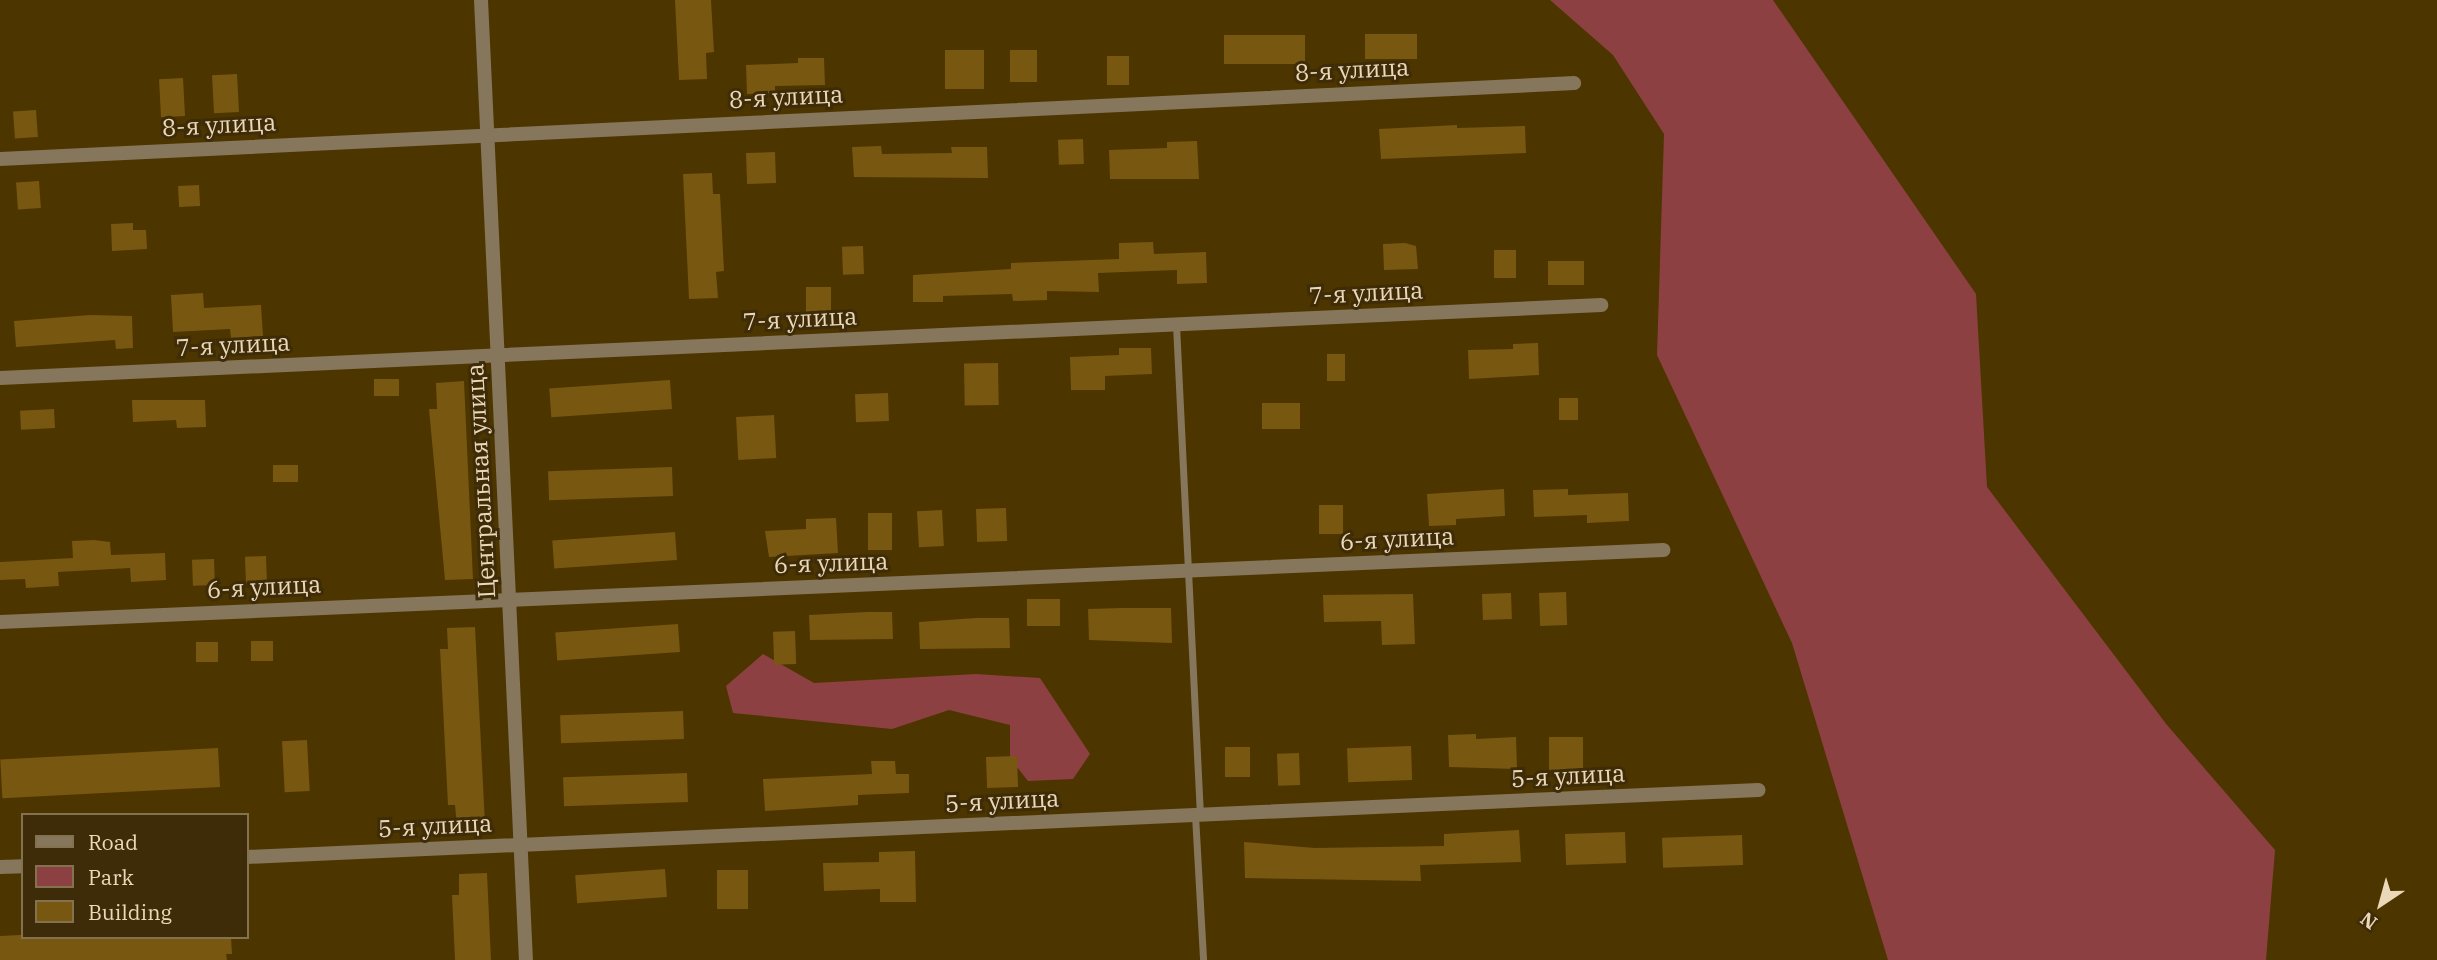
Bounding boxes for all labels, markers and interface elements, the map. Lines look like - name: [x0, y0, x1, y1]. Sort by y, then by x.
- street label: 8-я улица: [1294, 53, 1410, 87]
- street label: 8-я улица: [728, 80, 844, 114]
- street label: 8-я улица: [161, 108, 277, 142]
- street label: 7-я улица: [1308, 276, 1424, 310]
- street label: 7-я улица: [742, 302, 858, 336]
- street label: 7-я улица: [175, 328, 291, 362]
- street label: Центральная улица: [460, 363, 502, 599]
- street label: 6-я улица: [1339, 522, 1455, 556]
- street label: 6-я улица: [773, 547, 889, 579]
- street label: 6-я улица: [206, 570, 322, 604]
- street label: 5-я улица: [1510, 759, 1626, 793]
- street label: 5-я улица: [944, 784, 1060, 818]
- street label: 5-я улица: [377, 809, 493, 843]
- legend: [21, 813, 248, 939]
- text: Road: [88, 828, 138, 856]
- text: Park: [88, 863, 134, 891]
- north arrow: [2346, 869, 2416, 939]
- text: Building: [88, 898, 172, 926]
- text: N: [2356, 907, 2382, 935]

